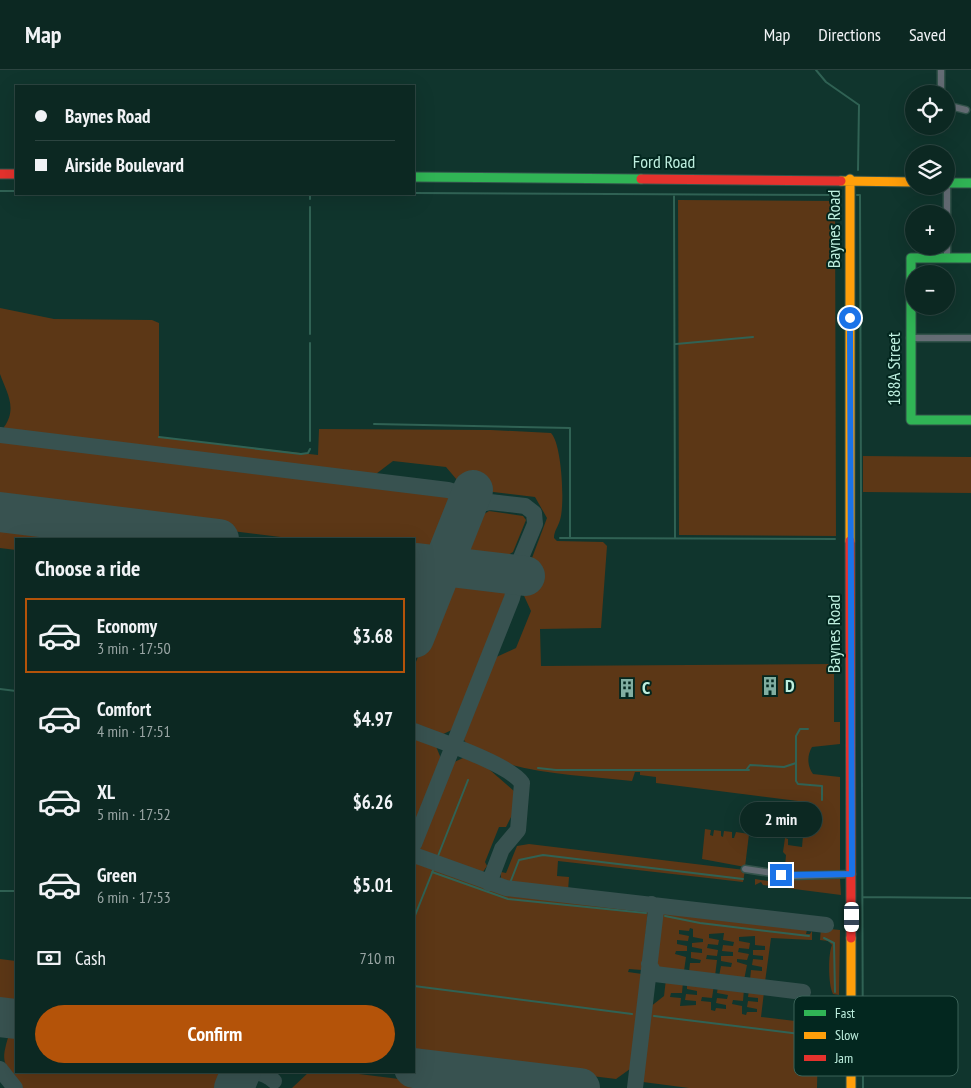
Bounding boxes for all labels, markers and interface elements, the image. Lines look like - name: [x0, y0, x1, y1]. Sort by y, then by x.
- text: Map: [25, 19, 62, 50]
- text: Map: [764, 23, 790, 46]
- text: Directions: [818, 23, 881, 46]
- text: Saved: [909, 23, 946, 46]
- map controls: [905, 85, 955, 315]
- button: locate: [905, 85, 955, 135]
- text: Baynes Road: [65, 104, 151, 128]
- button: layers: [905, 145, 955, 195]
- street label: Ford Road: [633, 150, 695, 173]
- text: Airside Boulevard: [65, 153, 184, 177]
- street label: Baynes Road: [822, 190, 845, 268]
- button: +: [905, 205, 955, 255]
- button: −: [905, 265, 955, 315]
- route start: [839, 307, 861, 329]
- street label: 188A Street: [882, 332, 905, 406]
- text: Choose a ride: [35, 554, 140, 582]
- street label: Baynes Road: [822, 595, 845, 673]
- icon: car: [37, 613, 82, 658]
- text: Economy: [97, 614, 157, 638]
- text: $3.68: [353, 624, 393, 648]
- text: 3 min · 17:50: [97, 638, 171, 658]
- place label: D: [785, 674, 795, 697]
- building icon: D: [759, 675, 781, 697]
- place label: C: [642, 676, 650, 699]
- building icon: C: [616, 677, 638, 699]
- icon: car: [37, 696, 82, 741]
- text: Comfort: [97, 697, 151, 721]
- text: $4.97: [353, 707, 393, 731]
- text: 4 min · 17:51: [97, 721, 171, 741]
- icon: car: [37, 779, 82, 824]
- text: XL: [97, 780, 115, 804]
- text: $6.26: [353, 790, 393, 814]
- callout: 2 min: [740, 802, 822, 838]
- text: 5 min · 17:52: [97, 804, 171, 824]
- text: 2 min: [765, 809, 797, 829]
- icon: car: [37, 862, 82, 907]
- text: Green: [97, 863, 137, 887]
- route end: [770, 864, 792, 886]
- text: $5.01: [353, 873, 393, 897]
- text: 6 min · 17:53: [97, 887, 171, 907]
- car: [844, 902, 859, 932]
- icon: cash: [35, 944, 63, 972]
- text: Cash: [75, 946, 106, 970]
- text: 710 m: [360, 948, 395, 968]
- legend: [794, 996, 958, 1076]
- text: Fast: [835, 1004, 855, 1022]
- button: Confirm: [35, 1005, 395, 1063]
- text: Slow: [835, 1026, 859, 1044]
- text: Jam: [834, 1049, 853, 1067]

